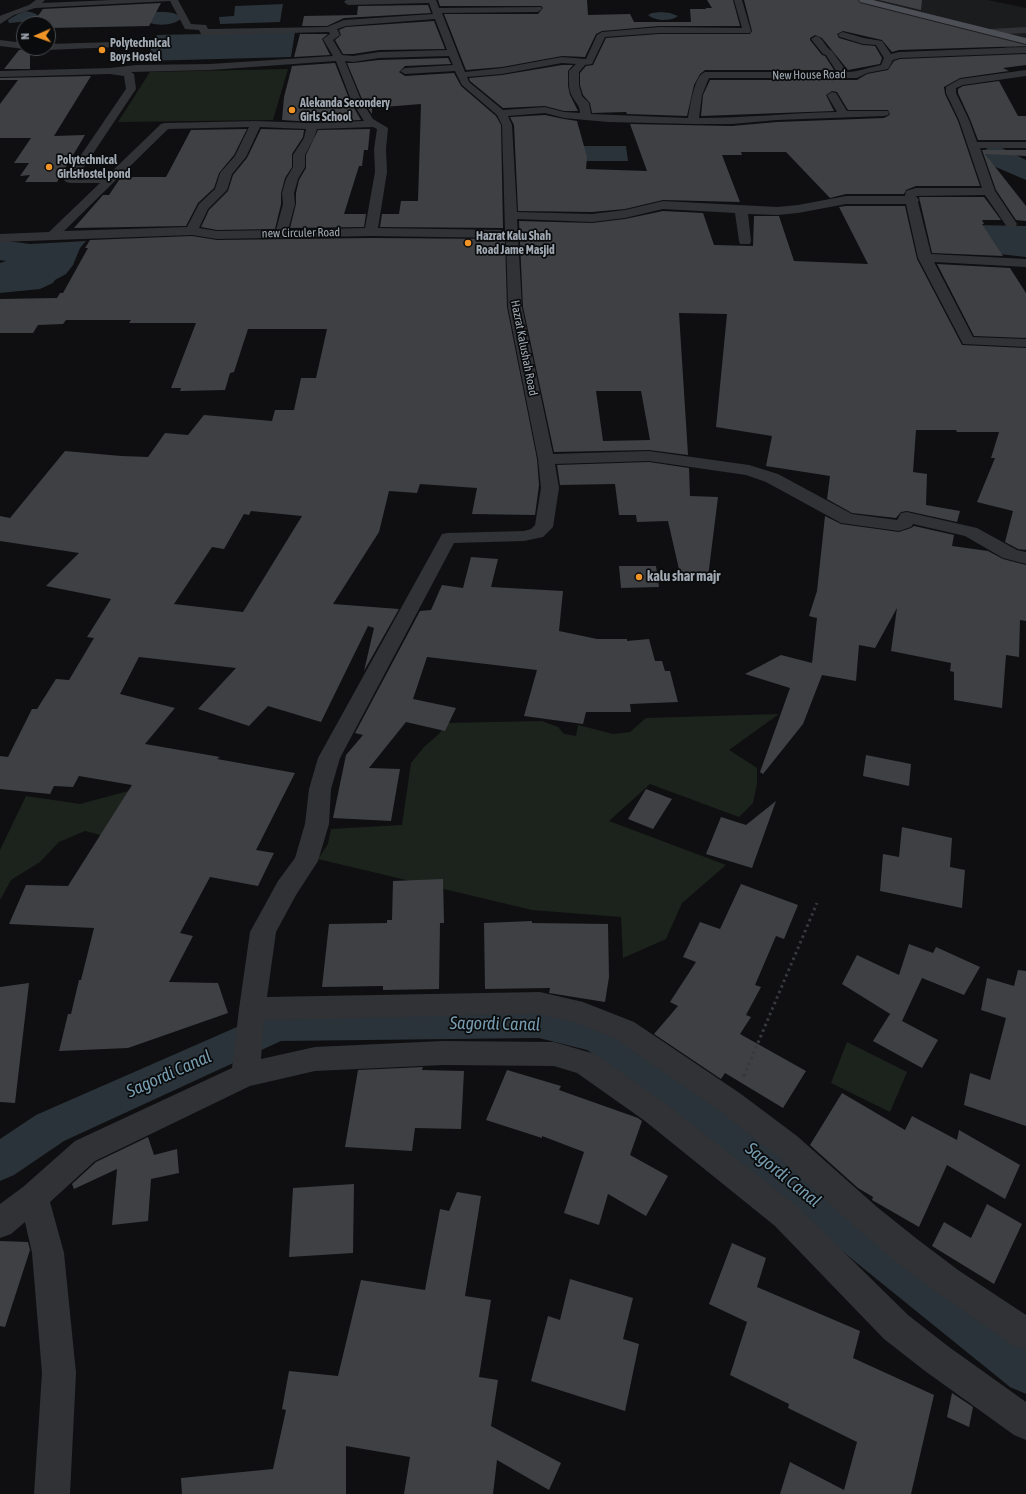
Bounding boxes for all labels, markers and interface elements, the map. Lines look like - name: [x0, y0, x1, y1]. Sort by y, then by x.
- north arrow: [16, 16, 56, 56]
- text: N: [19, 33, 31, 40]
- place label: Polytechnical Boys Hostel: [110, 36, 170, 64]
- marker: Polytechnical Boys Hostel: [97, 45, 107, 55]
- street label: New House Road: [772, 67, 846, 83]
- place label: Alekanda Secondery Girls School: [300, 96, 390, 124]
- marker: Alekanda Secondery Girls School: [287, 105, 297, 115]
- place label: Polytechnical GirlsHostel pond: [57, 153, 130, 181]
- marker: Polytechnical GirlsHostel pond: [44, 162, 54, 172]
- street label: new Circuler Road: [262, 225, 340, 241]
- place label: Hazrat Kalu Shah Road Jame Masjid: [476, 229, 555, 257]
- marker: Hazrat Kalu Shah Road Jame Masjid: [463, 238, 473, 248]
- street label: Hazrat Kalushah Road: [508, 299, 540, 397]
- place label: kalu shar majr: [647, 569, 720, 585]
- marker: kalu shar majr: [634, 572, 644, 582]
- water label: Sagordi Canal: [449, 1012, 541, 1036]
- water label: Sagordi Canal: [123, 1046, 215, 1102]
- water label: Sagordi Canal: [741, 1138, 825, 1212]

